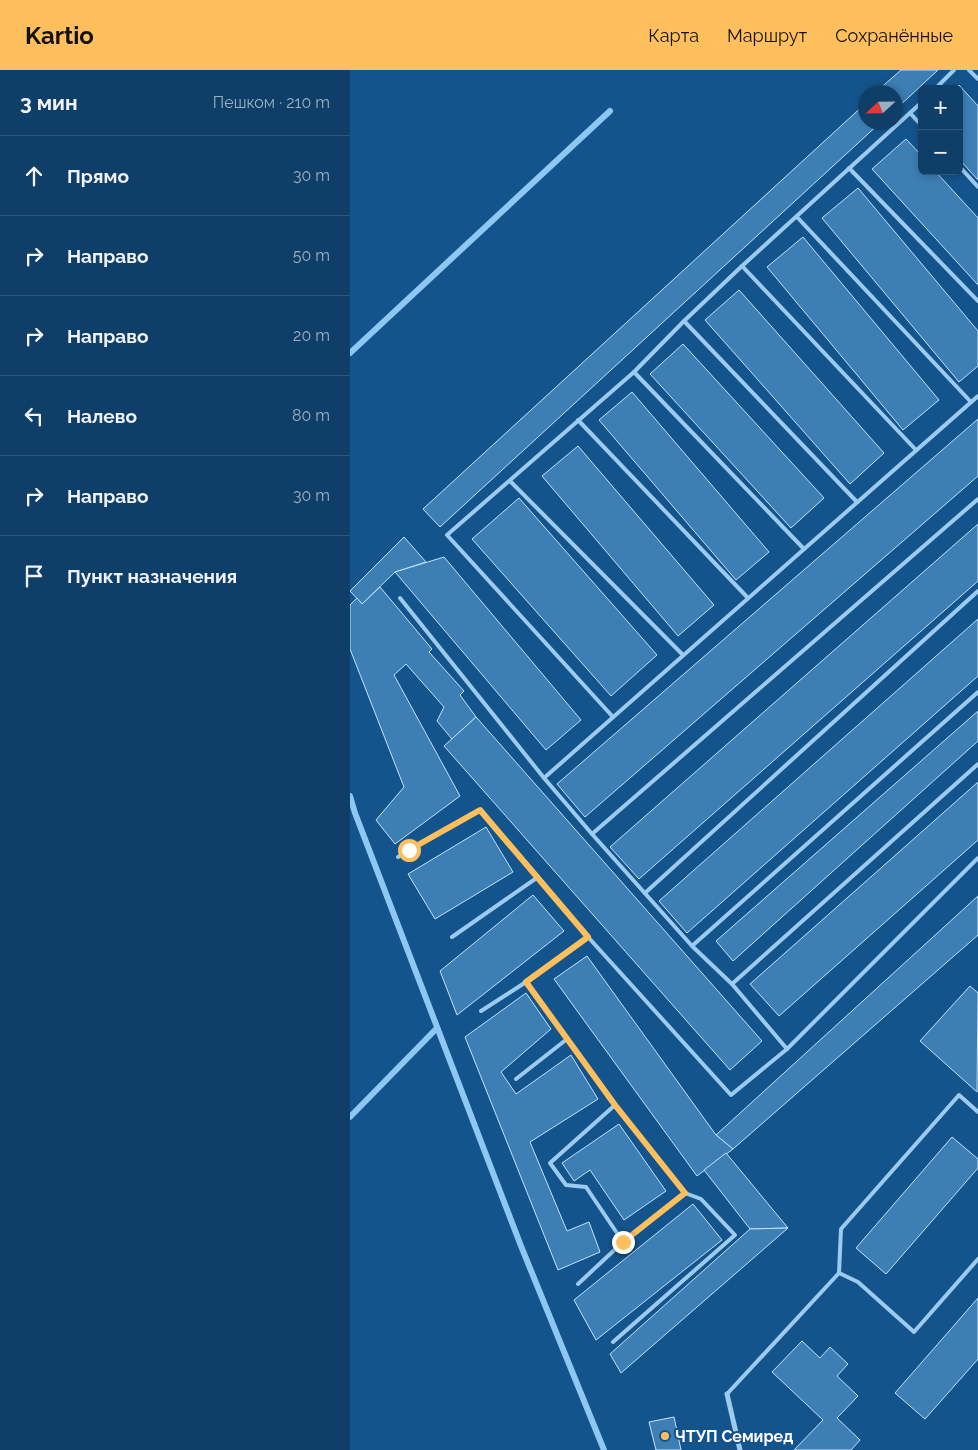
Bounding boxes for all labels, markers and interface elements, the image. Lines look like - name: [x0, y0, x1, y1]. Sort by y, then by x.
- text: Kartio: [25, 21, 94, 50]
- text: Карта: [648, 25, 699, 46]
- text: Маршрут: [727, 25, 807, 46]
- text: Сохранённые: [835, 25, 953, 46]
- north arrow: [858, 85, 903, 130]
- map controls: [918, 85, 963, 175]
- button: +: [918, 85, 963, 130]
- text: 3 мин: [20, 90, 78, 115]
- text: Пешком · 210 m: [213, 93, 330, 112]
- button: −: [918, 130, 963, 175]
- icon: ahead: [20, 162, 48, 190]
- text: Прямо: [67, 165, 129, 187]
- text: 30 m: [293, 166, 330, 185]
- icon: right: [20, 242, 48, 270]
- text: Направо: [67, 245, 148, 267]
- text: 50 m: [293, 246, 330, 265]
- icon: right: [20, 322, 48, 350]
- text: Направо: [67, 325, 148, 347]
- text: 20 m: [293, 326, 330, 345]
- icon: left: [20, 402, 48, 430]
- text: Налево: [67, 405, 137, 427]
- text: 80 m: [292, 406, 330, 425]
- icon: right: [20, 482, 48, 510]
- text: Направо: [67, 485, 148, 507]
- text: 30 m: [293, 486, 330, 505]
- icon: arrive: [20, 562, 48, 590]
- text: Пункт назначения: [67, 565, 237, 587]
- route start: [398, 839, 421, 862]
- route end: [612, 1231, 635, 1254]
- place label: ЧТУП Семиред: [675, 1427, 793, 1446]
- marker: ЧТУП Семиред: [659, 1430, 671, 1442]

